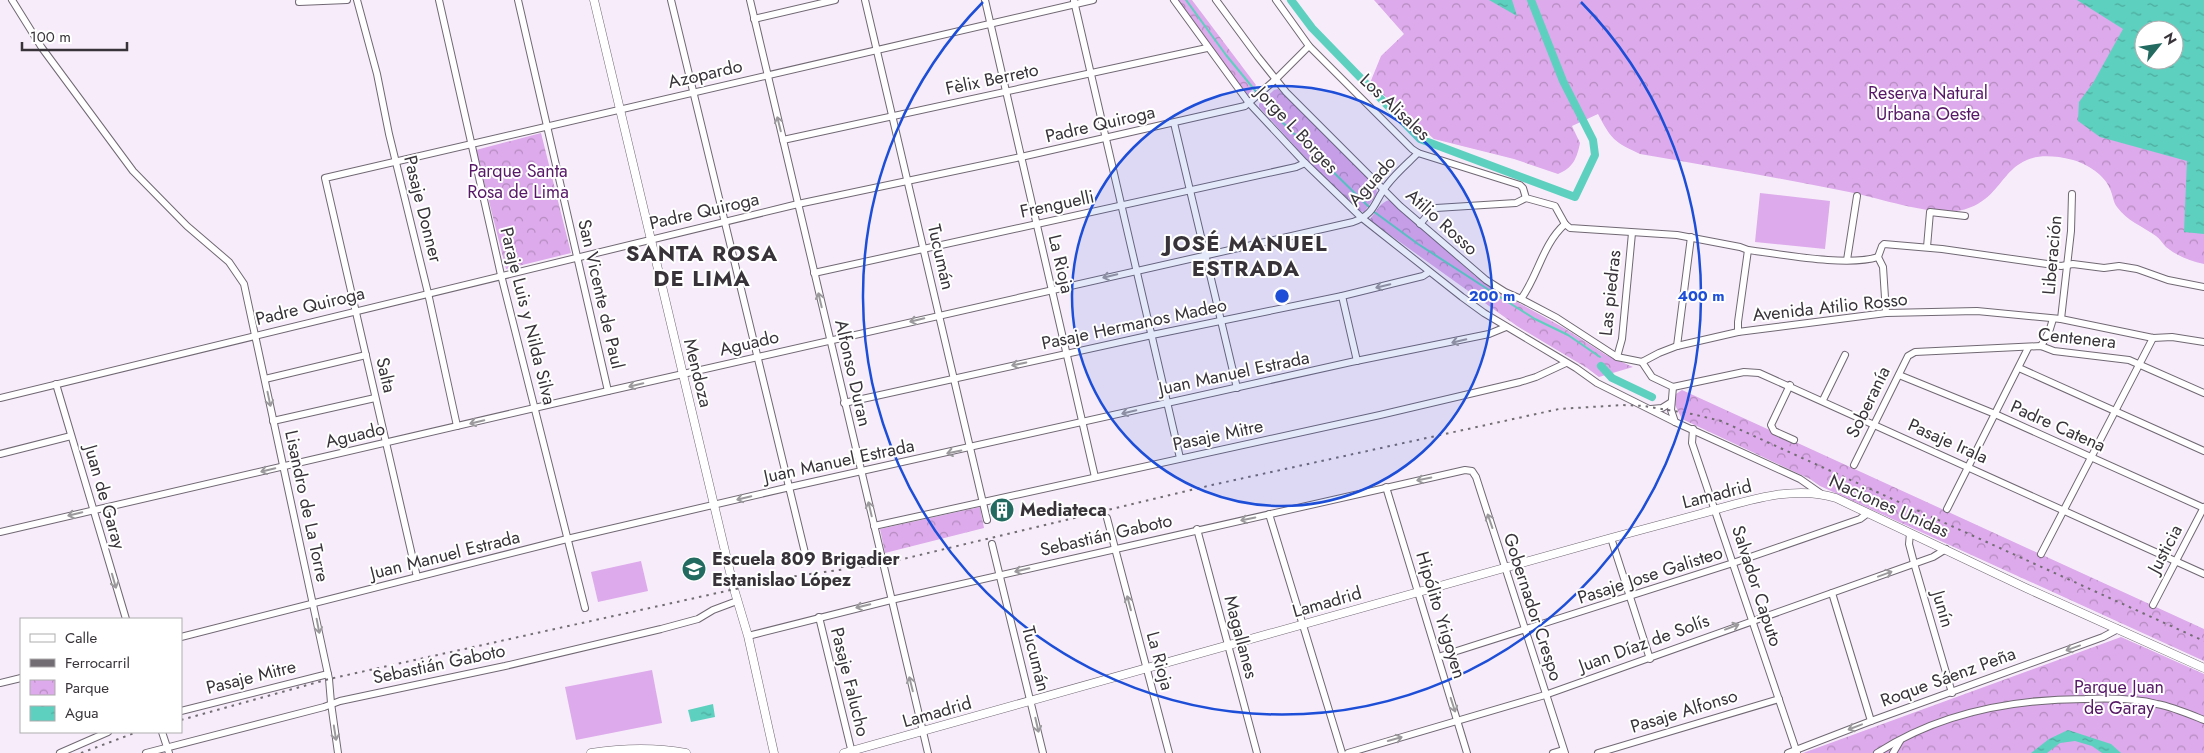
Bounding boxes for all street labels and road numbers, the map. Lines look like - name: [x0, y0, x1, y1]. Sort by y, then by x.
- street label: Azopardo: [665, 53, 745, 95]
- street label: Fèlix Berreto: [943, 56, 1041, 102]
- street label: Los Alisales: [1354, 68, 1436, 146]
- street label: Jorge L Borges: [1248, 79, 1344, 179]
- street label: Padre Quiroga: [1043, 99, 1157, 149]
- street label: Aguado: [1342, 150, 1402, 212]
- street label: Pasaje Donner: [397, 153, 449, 266]
- street label: Frenguelli: [1018, 183, 1096, 225]
- street label: Atilio Rosso: [1400, 183, 1484, 262]
- street label: Padre Quiroga: [647, 186, 761, 236]
- street label: Liberación: [2036, 214, 2068, 296]
- street label: San Vicente de Paul: [571, 217, 631, 371]
- street label: Tucumán: [921, 222, 961, 292]
- street label: Paraje Luis y Nilda Silva: [493, 224, 563, 408]
- street label: La Rioja: [1042, 232, 1080, 296]
- street label: Las piedras: [1593, 249, 1627, 337]
- street label: Padre Quiroga: [253, 280, 367, 332]
- street label: Avenida Atilio Rosso: [1751, 286, 1909, 328]
- street label: Pasaje Hermanos Madeo: [1039, 292, 1229, 356]
- street label: Alfonso Duran: [828, 317, 878, 429]
- street label: Centenera: [2037, 321, 2117, 355]
- street label: Aguado: [717, 324, 781, 362]
- street label: Mendoza: [677, 336, 719, 410]
- street label: Juan Manuel Estrada: [1154, 344, 1312, 402]
- street label: Salta: [369, 355, 403, 395]
- street label: Soberanía: [1839, 362, 1897, 442]
- street label: Padre Catena: [2006, 393, 2110, 459]
- street label: Pasaje Irala: [1904, 412, 1992, 470]
- street label: Pasaje Mitre: [1170, 413, 1266, 457]
- street label: Aguado: [323, 416, 387, 454]
- street label: Lisandro de La Torre: [278, 428, 336, 584]
- street label: Juan Manuel Estrada: [759, 432, 917, 490]
- street label: Juan de Garay: [77, 440, 132, 552]
- street label: Naciones Unidas: [1825, 468, 1953, 544]
- street label: Lamadrid: [1679, 473, 1755, 515]
- street label: Sebastián Gaboto: [1037, 507, 1175, 563]
- street label: Justicia: [2140, 520, 2189, 580]
- street label: Salvador Caputo: [1725, 522, 1789, 650]
- street label: Juan Manuel Estrada: [365, 524, 523, 587]
- street label: Gobernador Crespo: [1497, 530, 1569, 684]
- street label: Pasaje Jose Galisteo: [1574, 539, 1726, 611]
- street label: Hipólito Yrigoyen: [1409, 548, 1473, 682]
- street label: Lamadrid: [1289, 580, 1365, 624]
- street label: Junín: [1925, 586, 1961, 631]
- street label: Magallanes: [1217, 593, 1265, 681]
- street label: Juan Díaz de Solís: [1573, 607, 1713, 679]
- street label: Tucumán: [1015, 624, 1057, 694]
- street label: Pasaje Falucho: [824, 625, 876, 739]
- street label: La Rioja: [1140, 629, 1180, 693]
- street label: Sebastián Gaboto: [370, 637, 508, 691]
- street label: Roque Sáenz Peña: [1877, 641, 2019, 713]
- street label: Pasaje Mitre: [203, 653, 299, 701]
- street label: Pasaje Alfonso: [1627, 682, 1741, 740]
- street label: Lamadrid: [899, 690, 975, 734]

